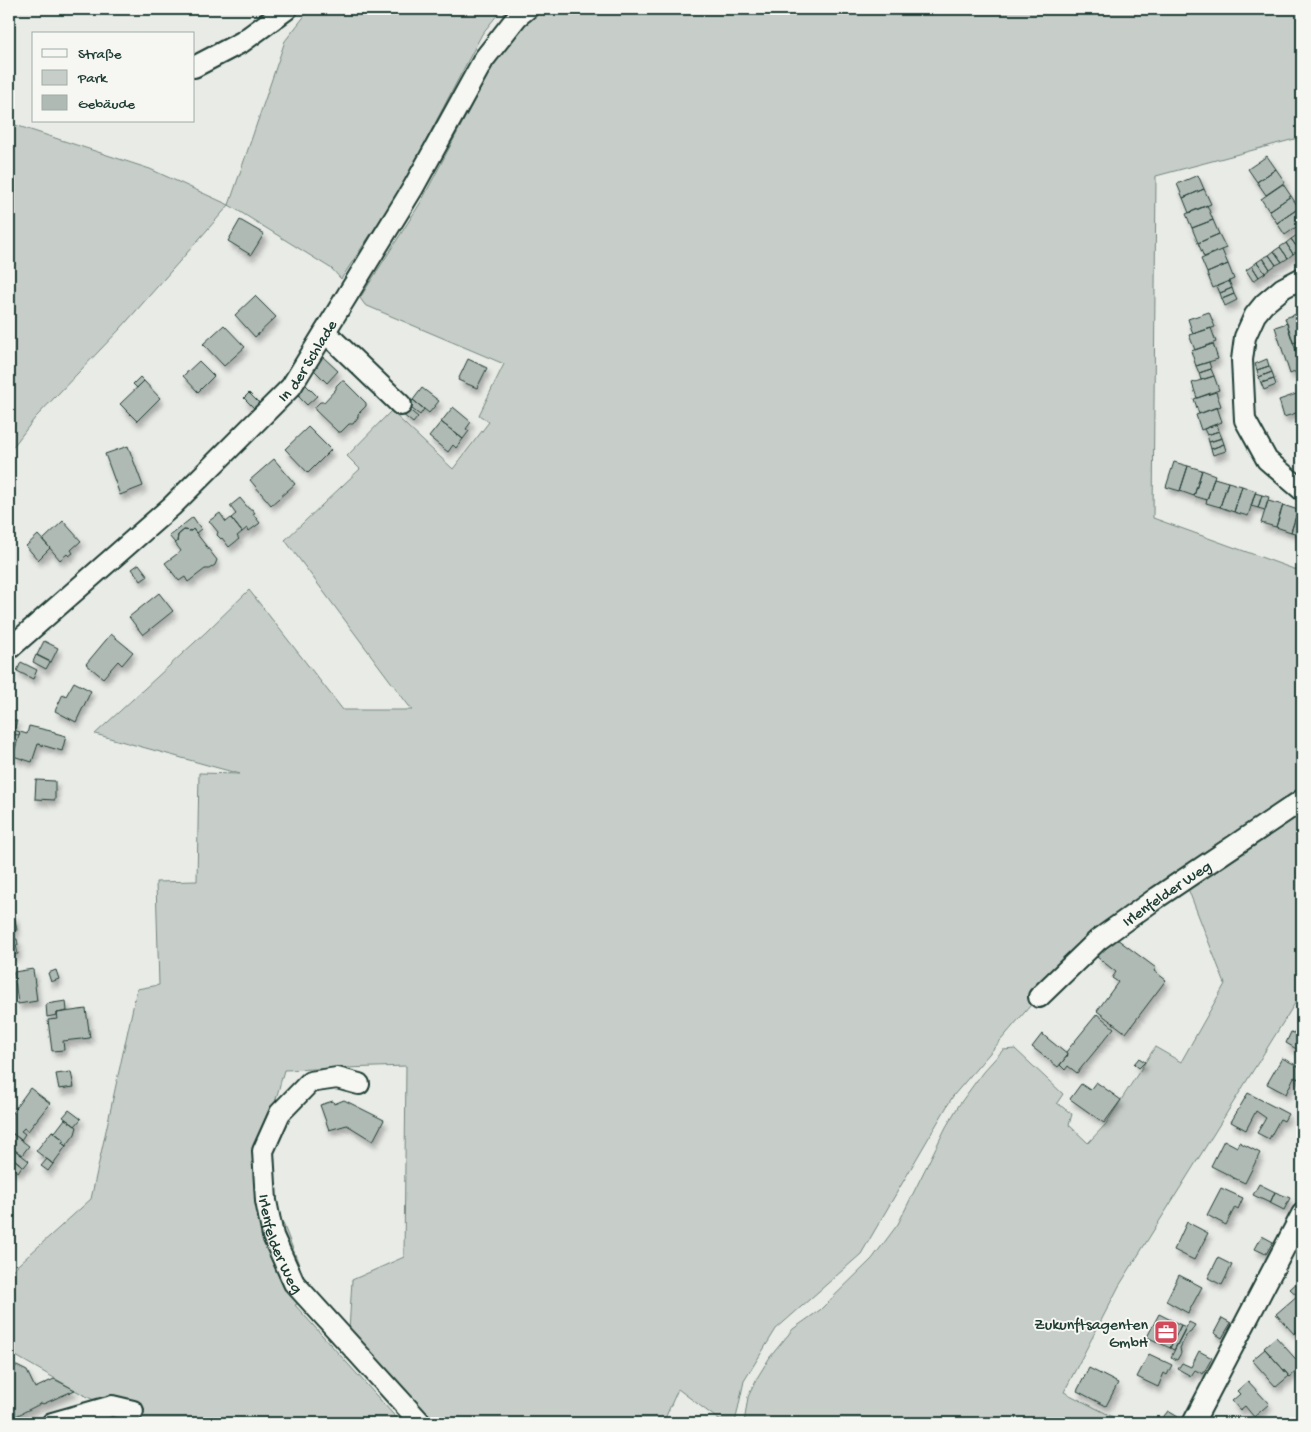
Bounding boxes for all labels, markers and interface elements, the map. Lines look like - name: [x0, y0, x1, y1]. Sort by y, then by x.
- legend: [32, 32, 195, 122]
- text: Straße: [78, 46, 122, 64]
- text: Park: [77, 70, 108, 88]
- text: Gebäude: [78, 96, 135, 114]
- street label: In der Schlade: [275, 317, 343, 408]
- street label: Irlenfelder Weg: [1120, 858, 1216, 932]
- street label: Irlenfelder Weg: [253, 1194, 305, 1299]
- place label: Zukunftsagenten GmbH: [1034, 1317, 1149, 1354]
- office icon: Zukunftsagenten GmbH: [1153, 1319, 1179, 1345]

